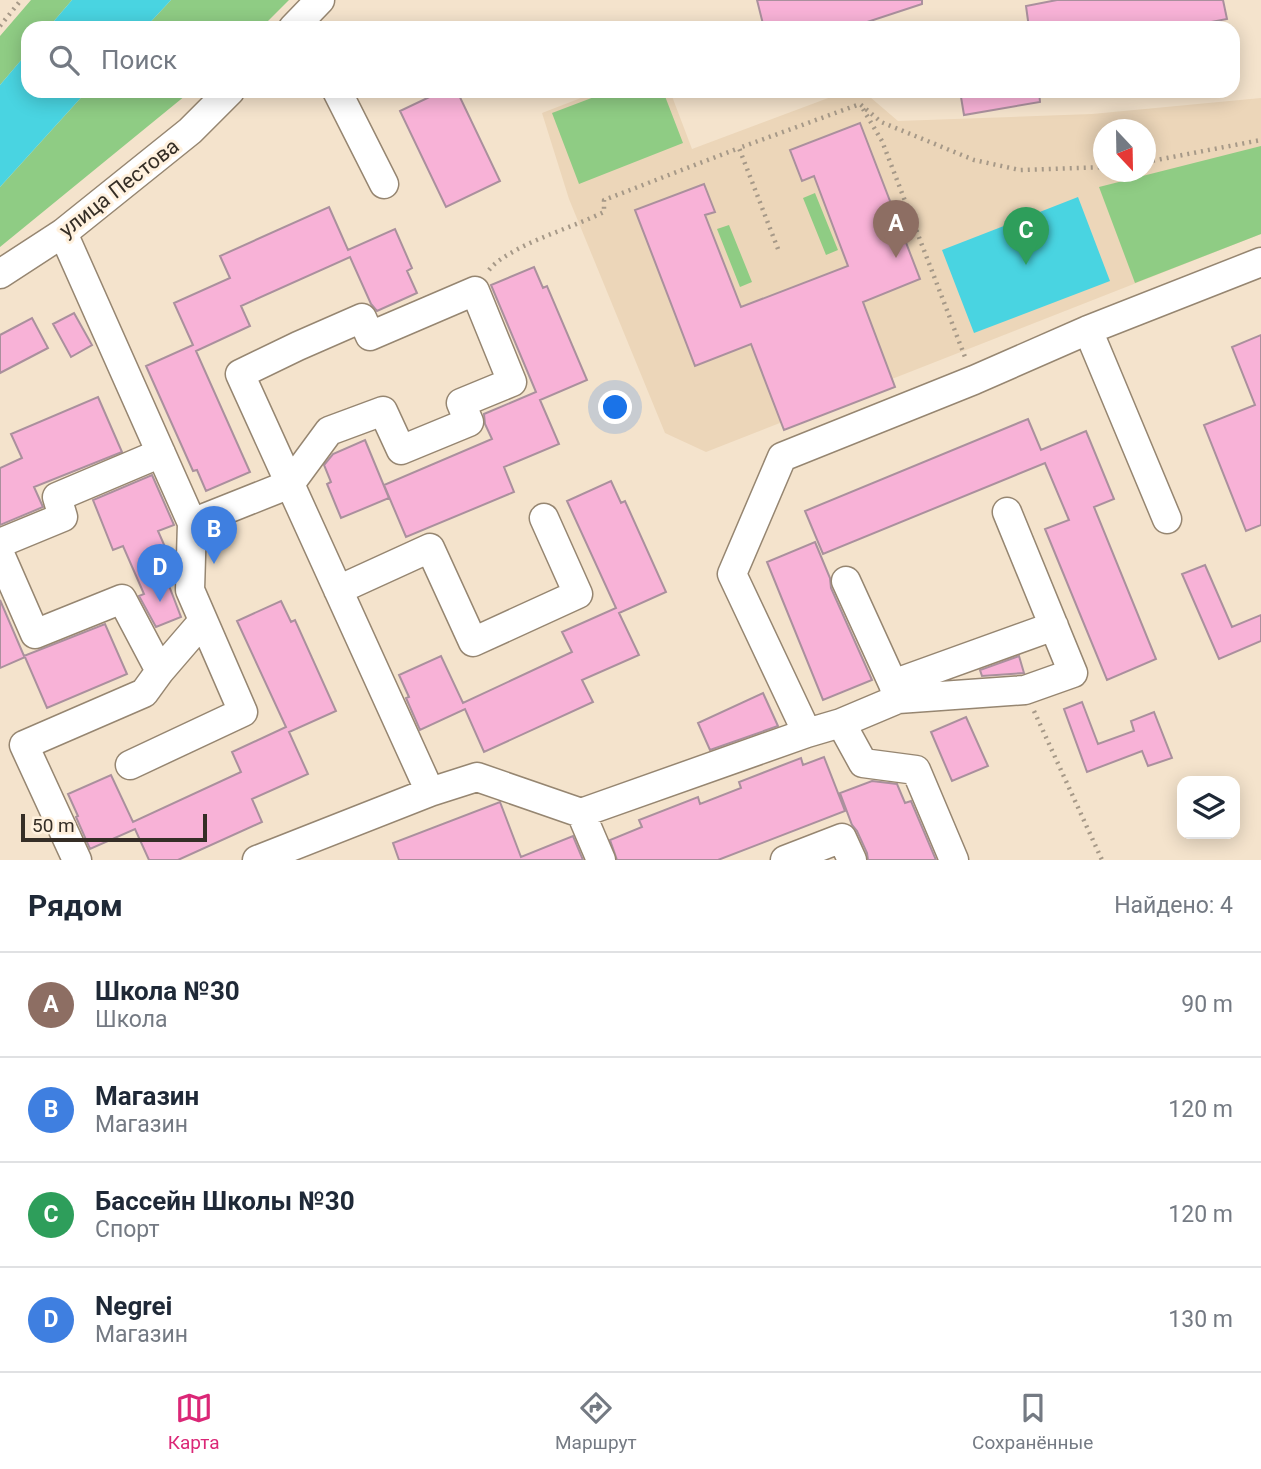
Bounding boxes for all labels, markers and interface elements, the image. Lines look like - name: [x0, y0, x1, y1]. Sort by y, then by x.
- search box: [21, 21, 1240, 98]
- icon: search: [45, 41, 83, 79]
- text: Поиск: [101, 45, 177, 75]
- north arrow: [1093, 119, 1156, 182]
- street label: улица Пестова: [54, 134, 184, 242]
- pin: A: [873, 200, 919, 258]
- pin: C: [1003, 207, 1049, 265]
- your location: [598, 390, 632, 424]
- pin: B: [191, 506, 237, 564]
- pin: D: [137, 544, 183, 602]
- map controls: [1177, 776, 1240, 839]
- button: layers: [1177, 776, 1240, 839]
- scale bar: [21, 811, 206, 843]
- text: 50 m: [32, 814, 75, 837]
- text: Рядом: [28, 888, 123, 923]
- text: Найдено: 4: [1114, 892, 1233, 919]
- text: Школа №30: [95, 976, 240, 1006]
- text: A: [43, 991, 59, 1018]
- text: 90 m: [1181, 991, 1233, 1018]
- text: Школа: [95, 1006, 168, 1033]
- text: Магазин: [95, 1081, 199, 1111]
- text: B: [44, 1096, 58, 1123]
- text: 120 m: [1168, 1096, 1233, 1123]
- text: Магазин: [95, 1111, 188, 1138]
- text: Бассейн Школы №30: [95, 1186, 355, 1216]
- text: C: [43, 1201, 59, 1228]
- text: 120 m: [1168, 1201, 1233, 1228]
- text: Спорт: [95, 1216, 159, 1243]
- text: Negrei: [95, 1291, 172, 1321]
- text: D: [44, 1306, 58, 1333]
- text: 130 m: [1168, 1306, 1233, 1333]
- text: Магазин: [95, 1321, 188, 1348]
- tab: Карта: [168, 1389, 220, 1454]
- tab: Маршрут: [555, 1389, 637, 1454]
- tab: Сохранённые: [972, 1389, 1093, 1454]

